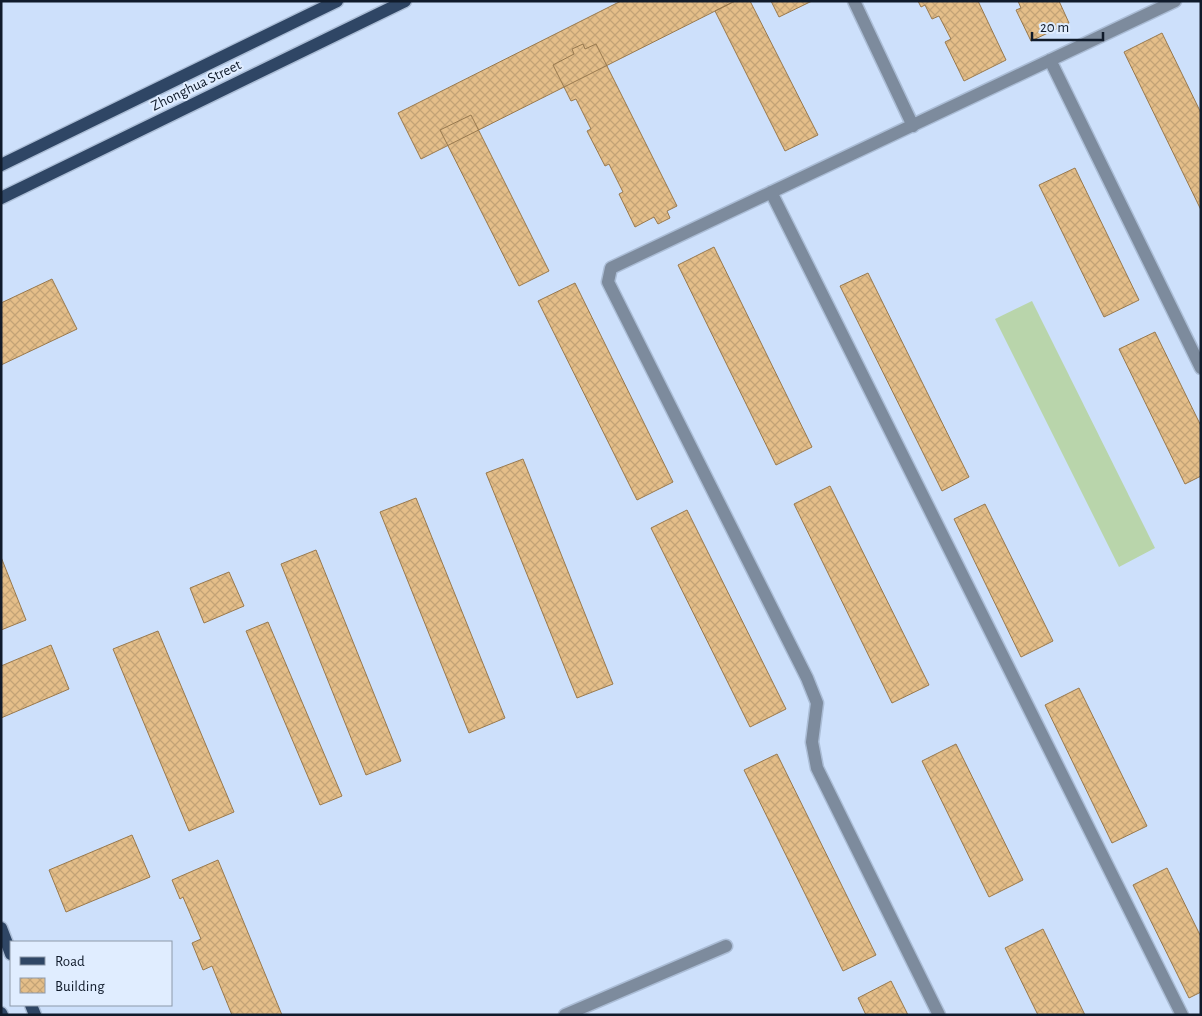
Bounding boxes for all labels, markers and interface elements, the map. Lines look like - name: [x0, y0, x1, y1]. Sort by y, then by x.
- scale bar: [1032, 10, 1103, 42]
- text: 20 m: [1040, 20, 1069, 35]
- street label: Zhonghua Street: [149, 57, 244, 114]
- legend: [10, 941, 172, 1006]
- text: Road: [55, 954, 85, 969]
- text: Building: [55, 979, 105, 994]

